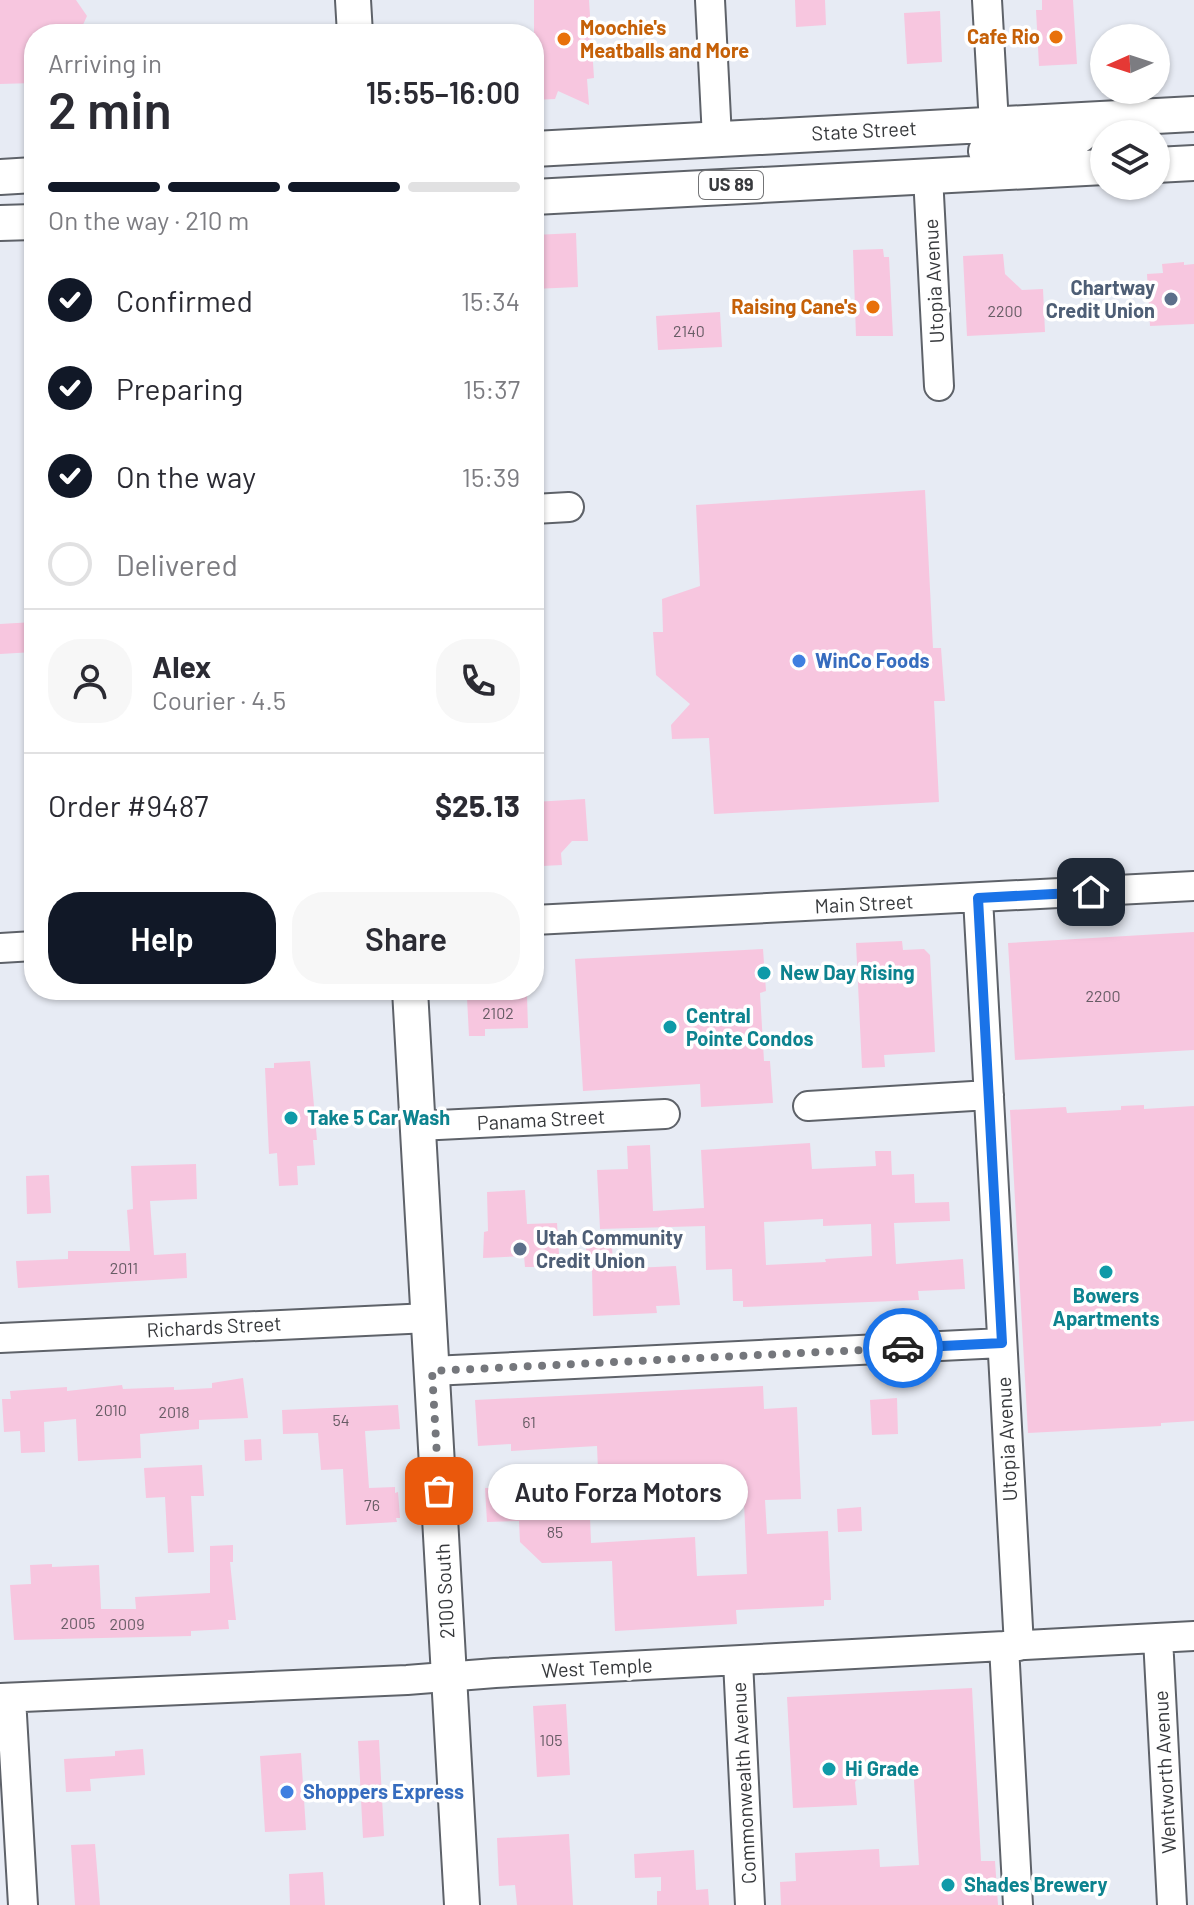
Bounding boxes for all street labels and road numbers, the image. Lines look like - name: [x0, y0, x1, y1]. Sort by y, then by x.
- street label: State Street: [811, 115, 917, 145]
- road number: US 89: [699, 171, 763, 199]
- street label: Utopia Avenue: [918, 218, 948, 344]
- street label: Main Street: [814, 888, 914, 918]
- street label: Panama Street: [476, 1104, 606, 1134]
- street label: Richards Street: [146, 1310, 282, 1342]
- street label: Utopia Avenue: [991, 1376, 1021, 1502]
- street label: 2100 South: [430, 1543, 458, 1639]
- street label: West Temple: [541, 1652, 653, 1682]
- street label: Commonwealth Avenue: [726, 1681, 760, 1885]
- street label: Wentworth Avenue: [1148, 1690, 1180, 1854]

